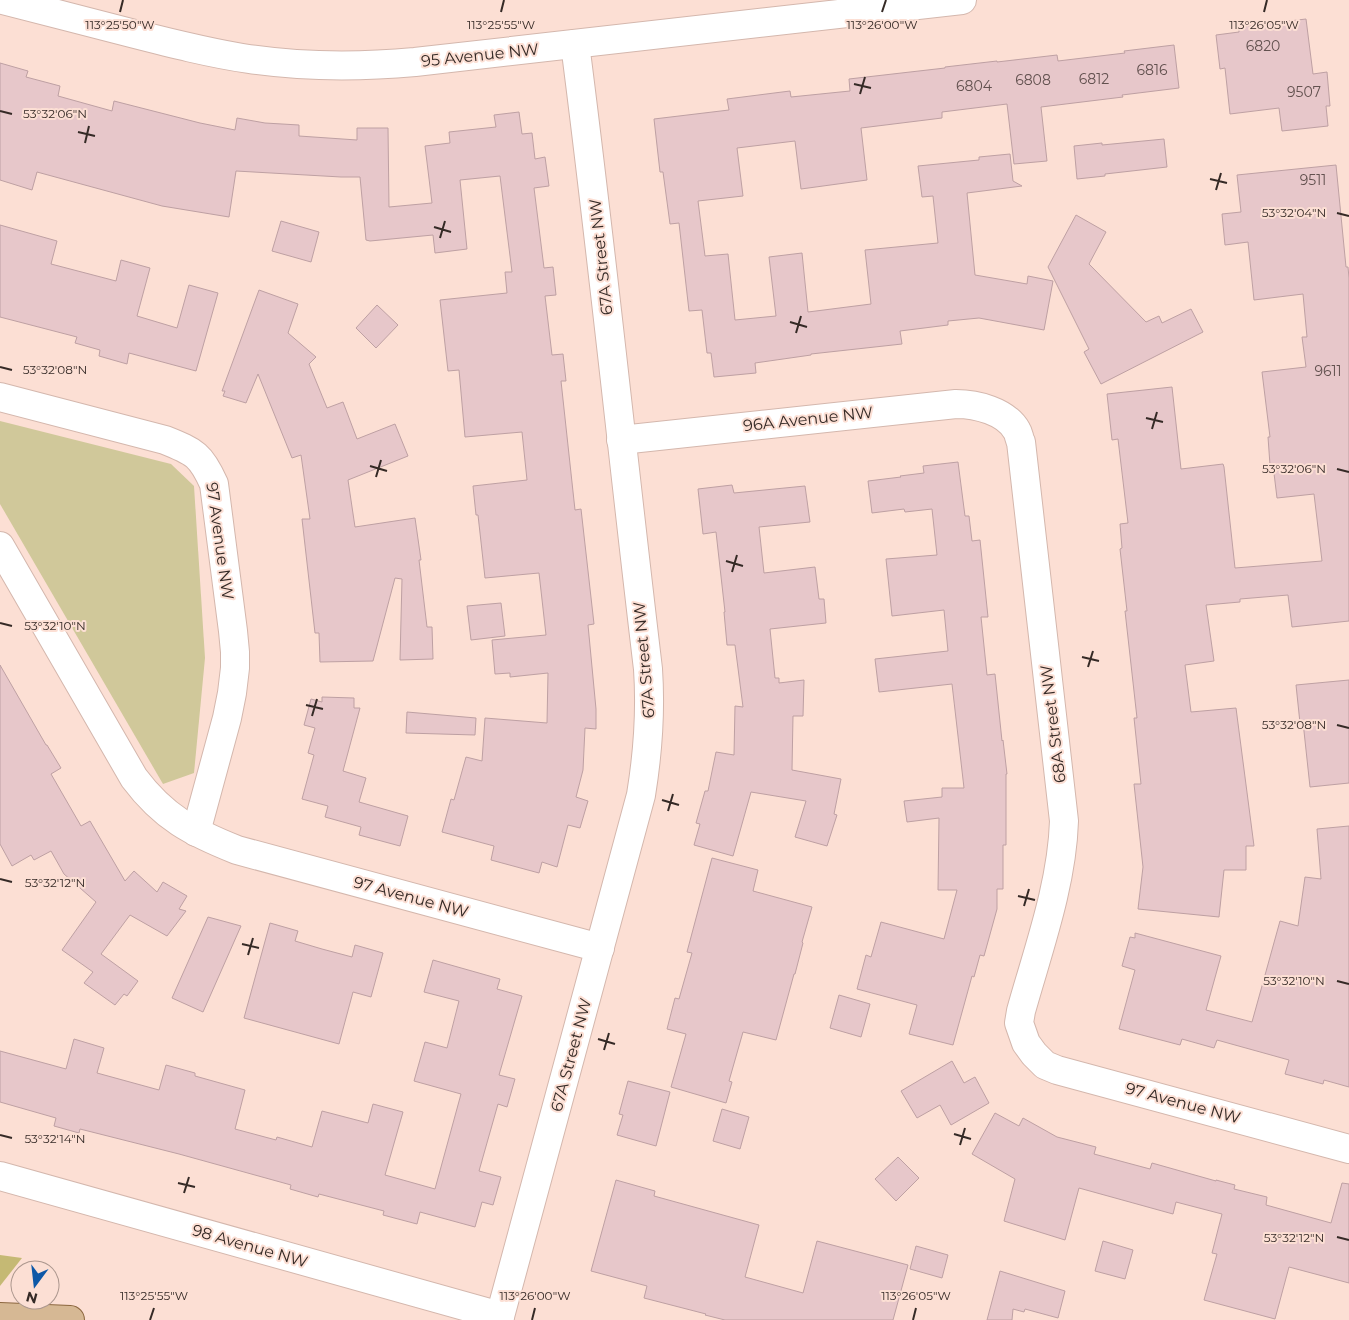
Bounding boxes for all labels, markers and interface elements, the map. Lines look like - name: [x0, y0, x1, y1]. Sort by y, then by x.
- text: 113°25'50"W: [85, 17, 155, 32]
- text: 113°25'55"W: [467, 17, 535, 32]
- text: 113°26'00"W: [847, 17, 917, 32]
- text: 113°26'05"W: [1229, 17, 1299, 32]
- house number: 6820: [1246, 37, 1280, 55]
- street label: 95 Avenue NW: [420, 39, 540, 71]
- house number: 6816: [1136, 61, 1168, 79]
- house number: 6812: [1079, 70, 1109, 88]
- house number: 6808: [1015, 71, 1051, 89]
- house number: 6804: [956, 77, 993, 95]
- house number: 9507: [1287, 83, 1321, 101]
- text: 53°32'06"N: [23, 106, 87, 121]
- house number: 9511: [1300, 171, 1326, 189]
- street label: 67A Street NW: [585, 198, 617, 316]
- text: 53°32'04"N: [1262, 205, 1326, 220]
- text: 53°32'08"N: [23, 362, 87, 377]
- house number: 9611: [1314, 362, 1342, 380]
- street label: 96A Avenue NW: [742, 403, 874, 435]
- text: 53°32'06"N: [1262, 461, 1326, 476]
- street label: 97 Avenue NW: [202, 481, 238, 601]
- street label: 67A Street NW: [629, 601, 659, 719]
- text: 53°32'10"N: [24, 618, 86, 633]
- street label: 68A Street NW: [1036, 664, 1070, 784]
- text: 53°32'08"N: [1262, 717, 1326, 732]
- street label: 97 Avenue NW: [351, 873, 471, 922]
- text: 53°32'12"N: [25, 875, 85, 890]
- text: 53°32'10"N: [1263, 973, 1325, 988]
- street label: 67A Street NW: [547, 996, 595, 1114]
- street label: 97 Avenue NW: [1123, 1079, 1243, 1128]
- text: 53°32'14"N: [24, 1131, 86, 1146]
- street label: 98 Avenue NW: [190, 1220, 310, 1272]
- text: 53°32'12"N: [1264, 1230, 1324, 1245]
- north arrow: [10, 1260, 60, 1310]
- text: N: [24, 1287, 39, 1308]
- text: 113°25'55"W: [120, 1288, 188, 1303]
- text: 113°26'00"W: [500, 1288, 570, 1303]
- text: 113°26'05"W: [881, 1288, 951, 1303]

